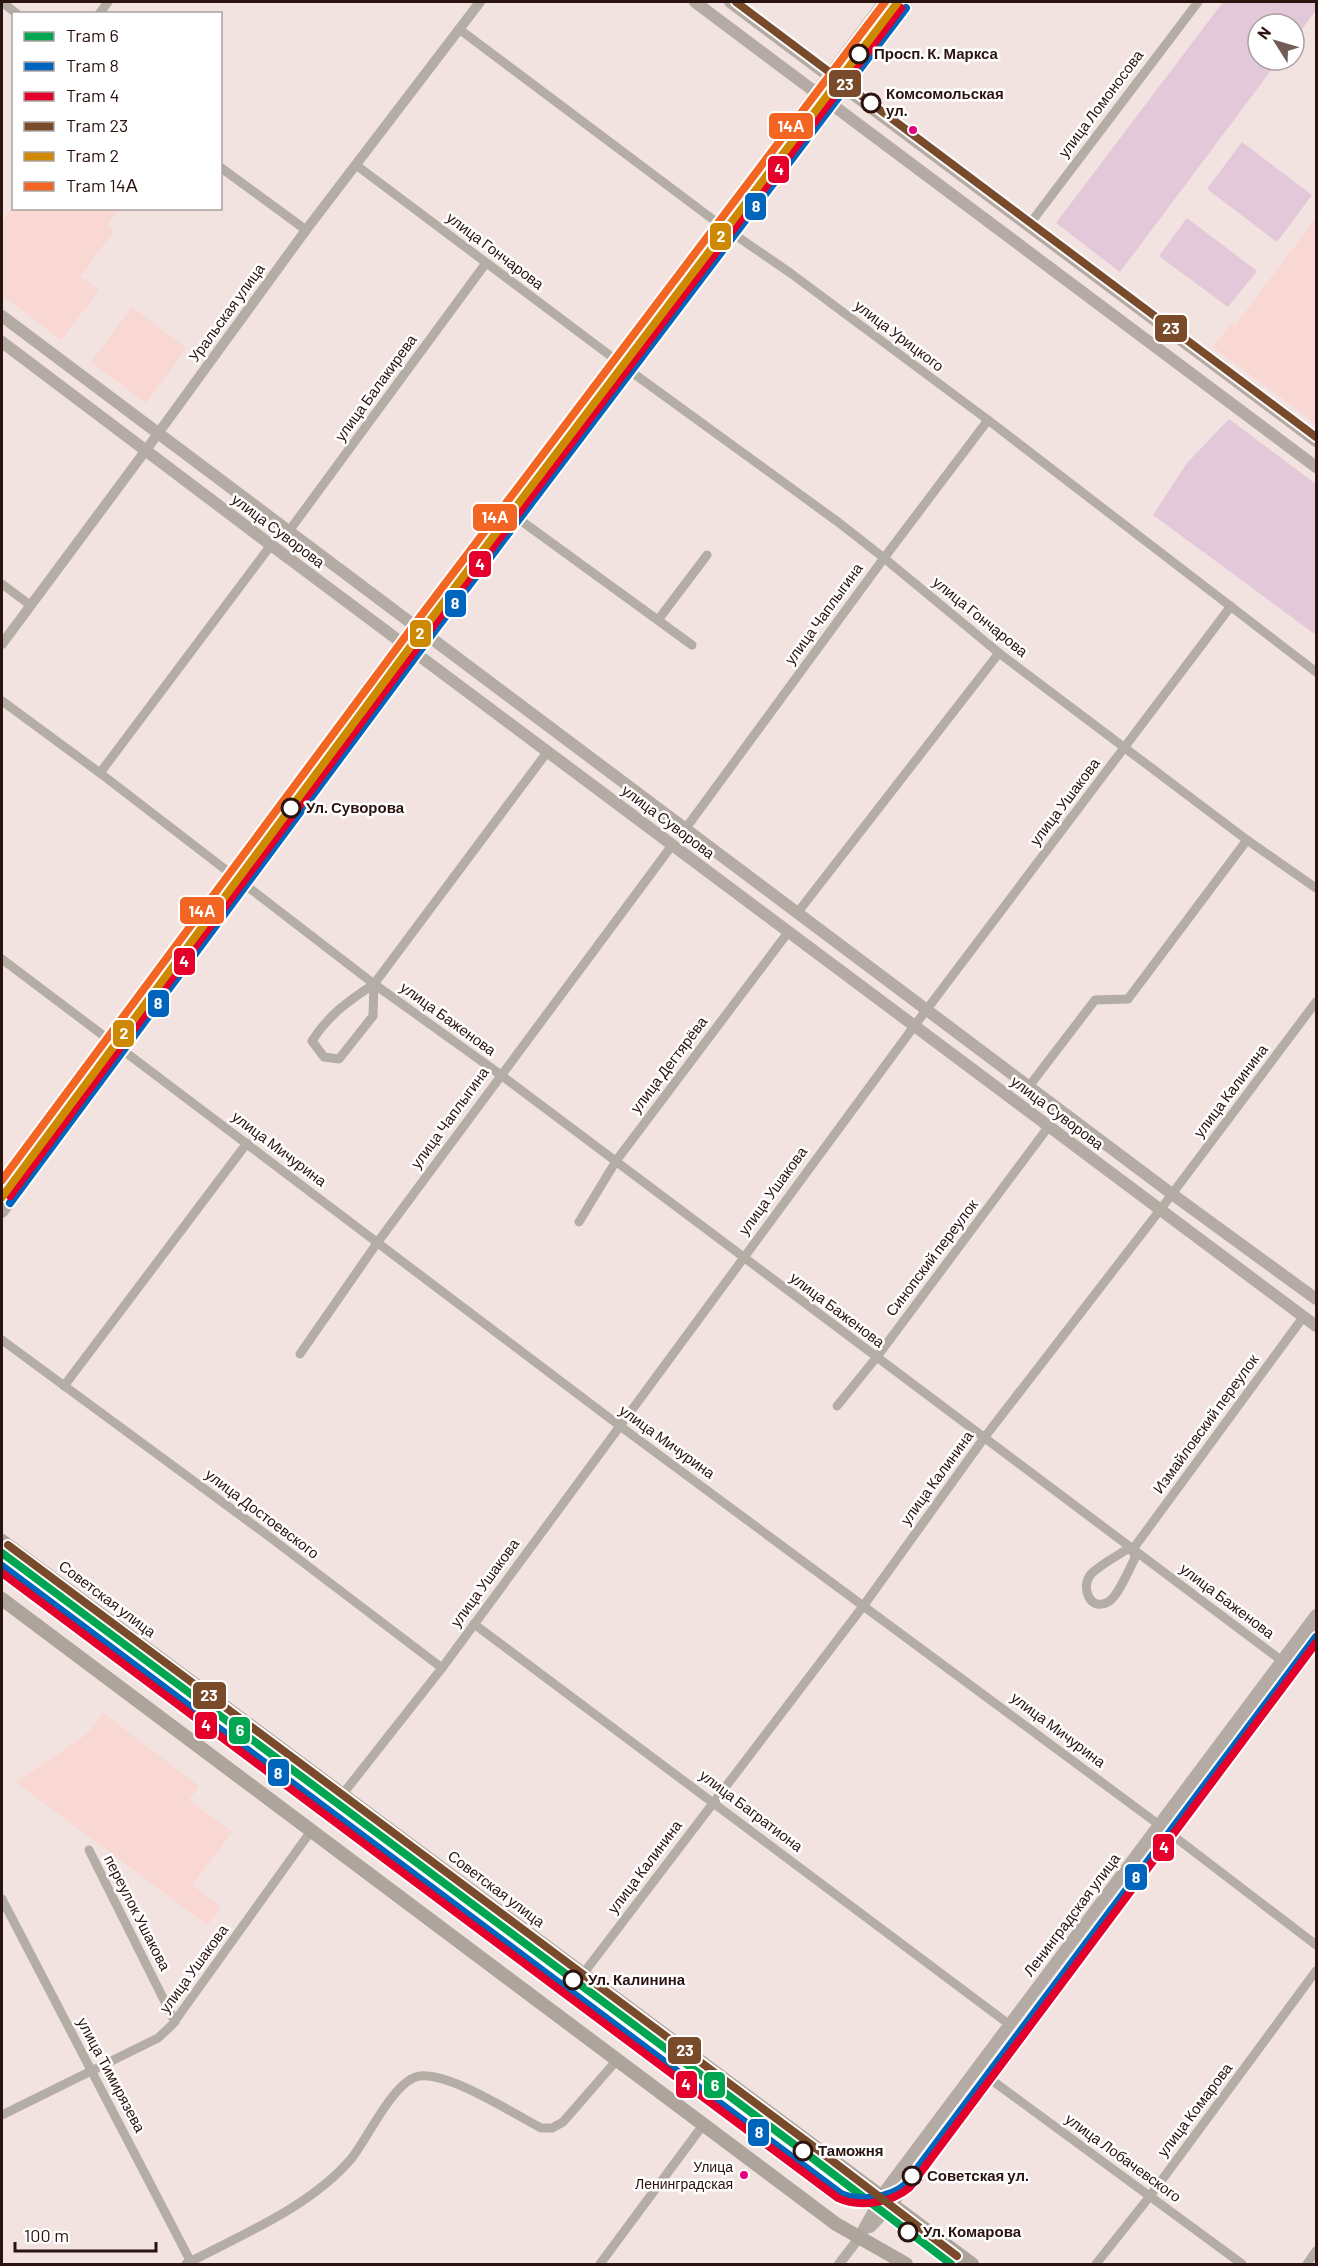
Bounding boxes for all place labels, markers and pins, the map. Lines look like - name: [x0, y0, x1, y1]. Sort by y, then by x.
- marker: Просп. К. Маркса: [849, 44, 869, 64]
- place label: Просп. К. Маркса: [874, 44, 999, 62]
- place label: Комсомольская ул.: [886, 84, 1004, 119]
- marker: Комсомольская ул.: [861, 93, 881, 113]
- unlabelled marker: [907, 124, 919, 136]
- marker: Ул. Суворова: [281, 798, 301, 818]
- place label: Ул. Суворова: [306, 798, 405, 816]
- marker: Ул. Калинина: [563, 1970, 583, 1990]
- place label: Ул. Калинина: [588, 1970, 686, 1988]
- marker: Таможня: [793, 2141, 813, 2161]
- place label: Таможня: [818, 2141, 883, 2159]
- place label: Улица Ленинградская: [635, 2158, 733, 2192]
- marker: Советская ул.: [902, 2166, 922, 2186]
- place label: Советская ул.: [927, 2166, 1029, 2184]
- marker: Улица Ленинградская: [738, 2169, 750, 2181]
- marker: Ул. Комарова: [898, 2222, 918, 2242]
- place label: Ул. Комарова: [923, 2222, 1022, 2240]

